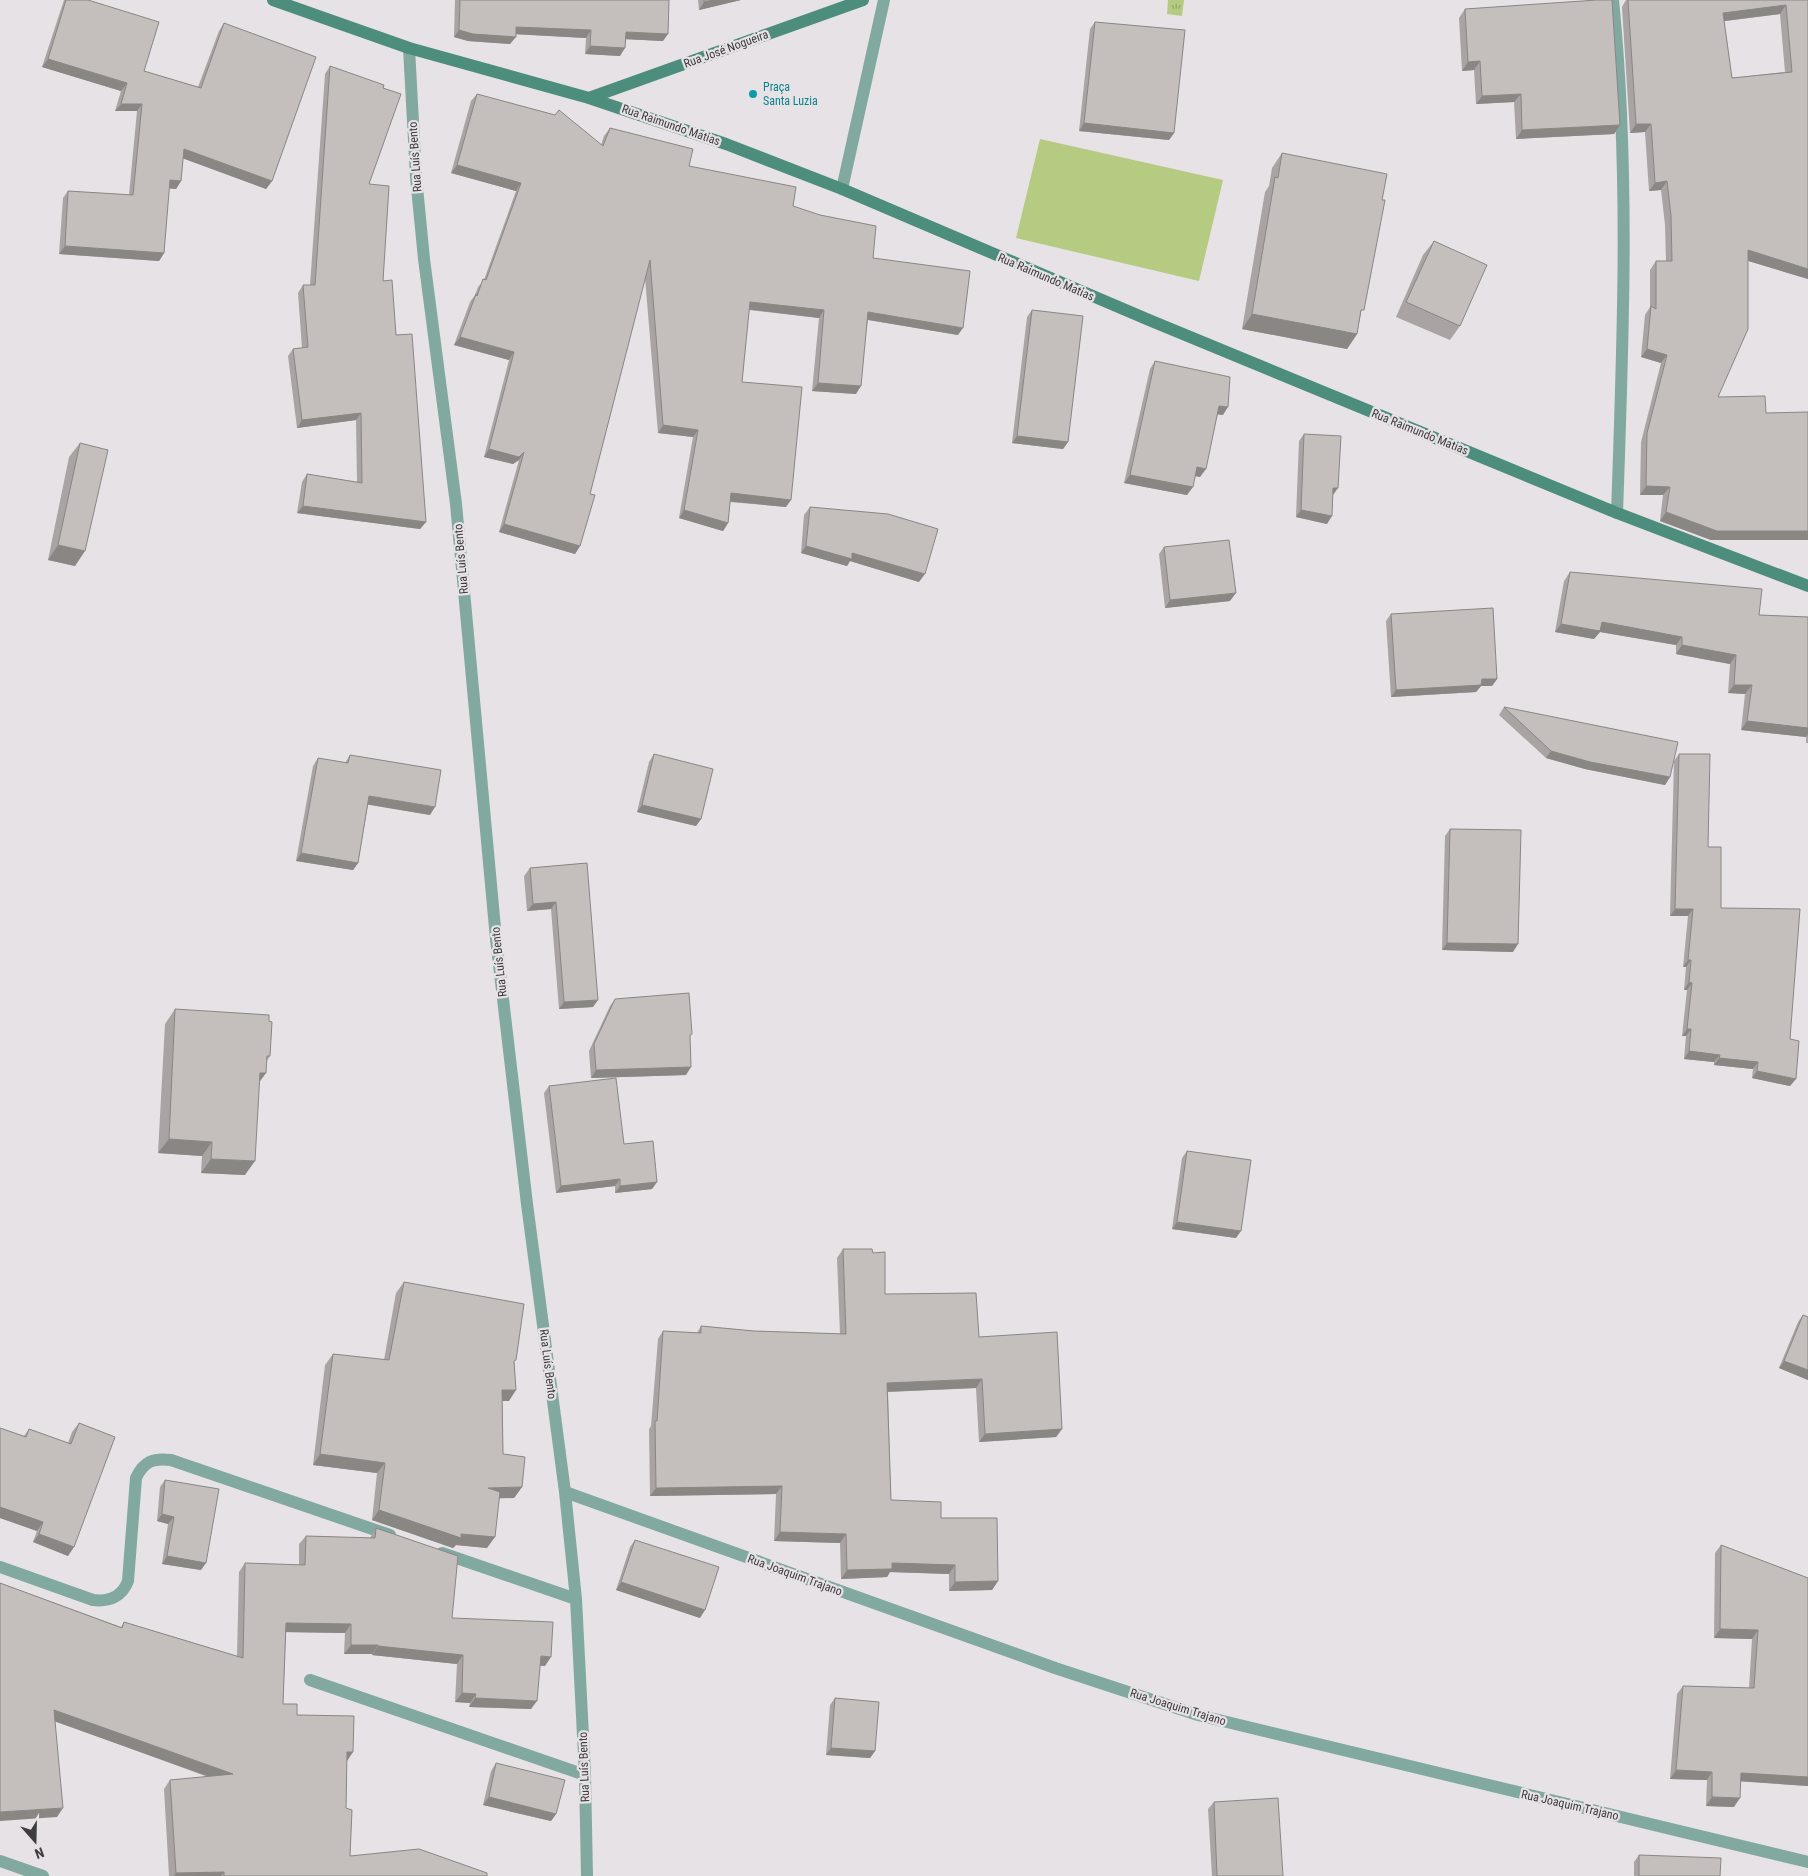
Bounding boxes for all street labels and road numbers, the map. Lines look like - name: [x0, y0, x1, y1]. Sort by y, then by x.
- street label: Rua José Nogueira: [682, 27, 770, 71]
- street label: Rua Raimundo Matias: [620, 102, 722, 148]
- street label: Rua Luís Bento: [406, 121, 424, 193]
- street label: Rua Raimundo Matias: [996, 250, 1096, 304]
- street label: Rua Raimundo Matias: [1370, 406, 1470, 458]
- street label: Rua Luís Bento: [451, 523, 471, 595]
- street label: Rua Luís Bento: [488, 926, 510, 998]
- street label: Rua Luís Bento: [537, 1328, 559, 1400]
- street label: Rua Joaquim Trajano: [746, 1551, 844, 1599]
- street label: Rua Joaquim Trajano: [1128, 1686, 1228, 1728]
- street label: Rua Luís Bento: [576, 1732, 592, 1802]
- street label: Rua Joaquim Trajano: [1520, 1787, 1620, 1823]

